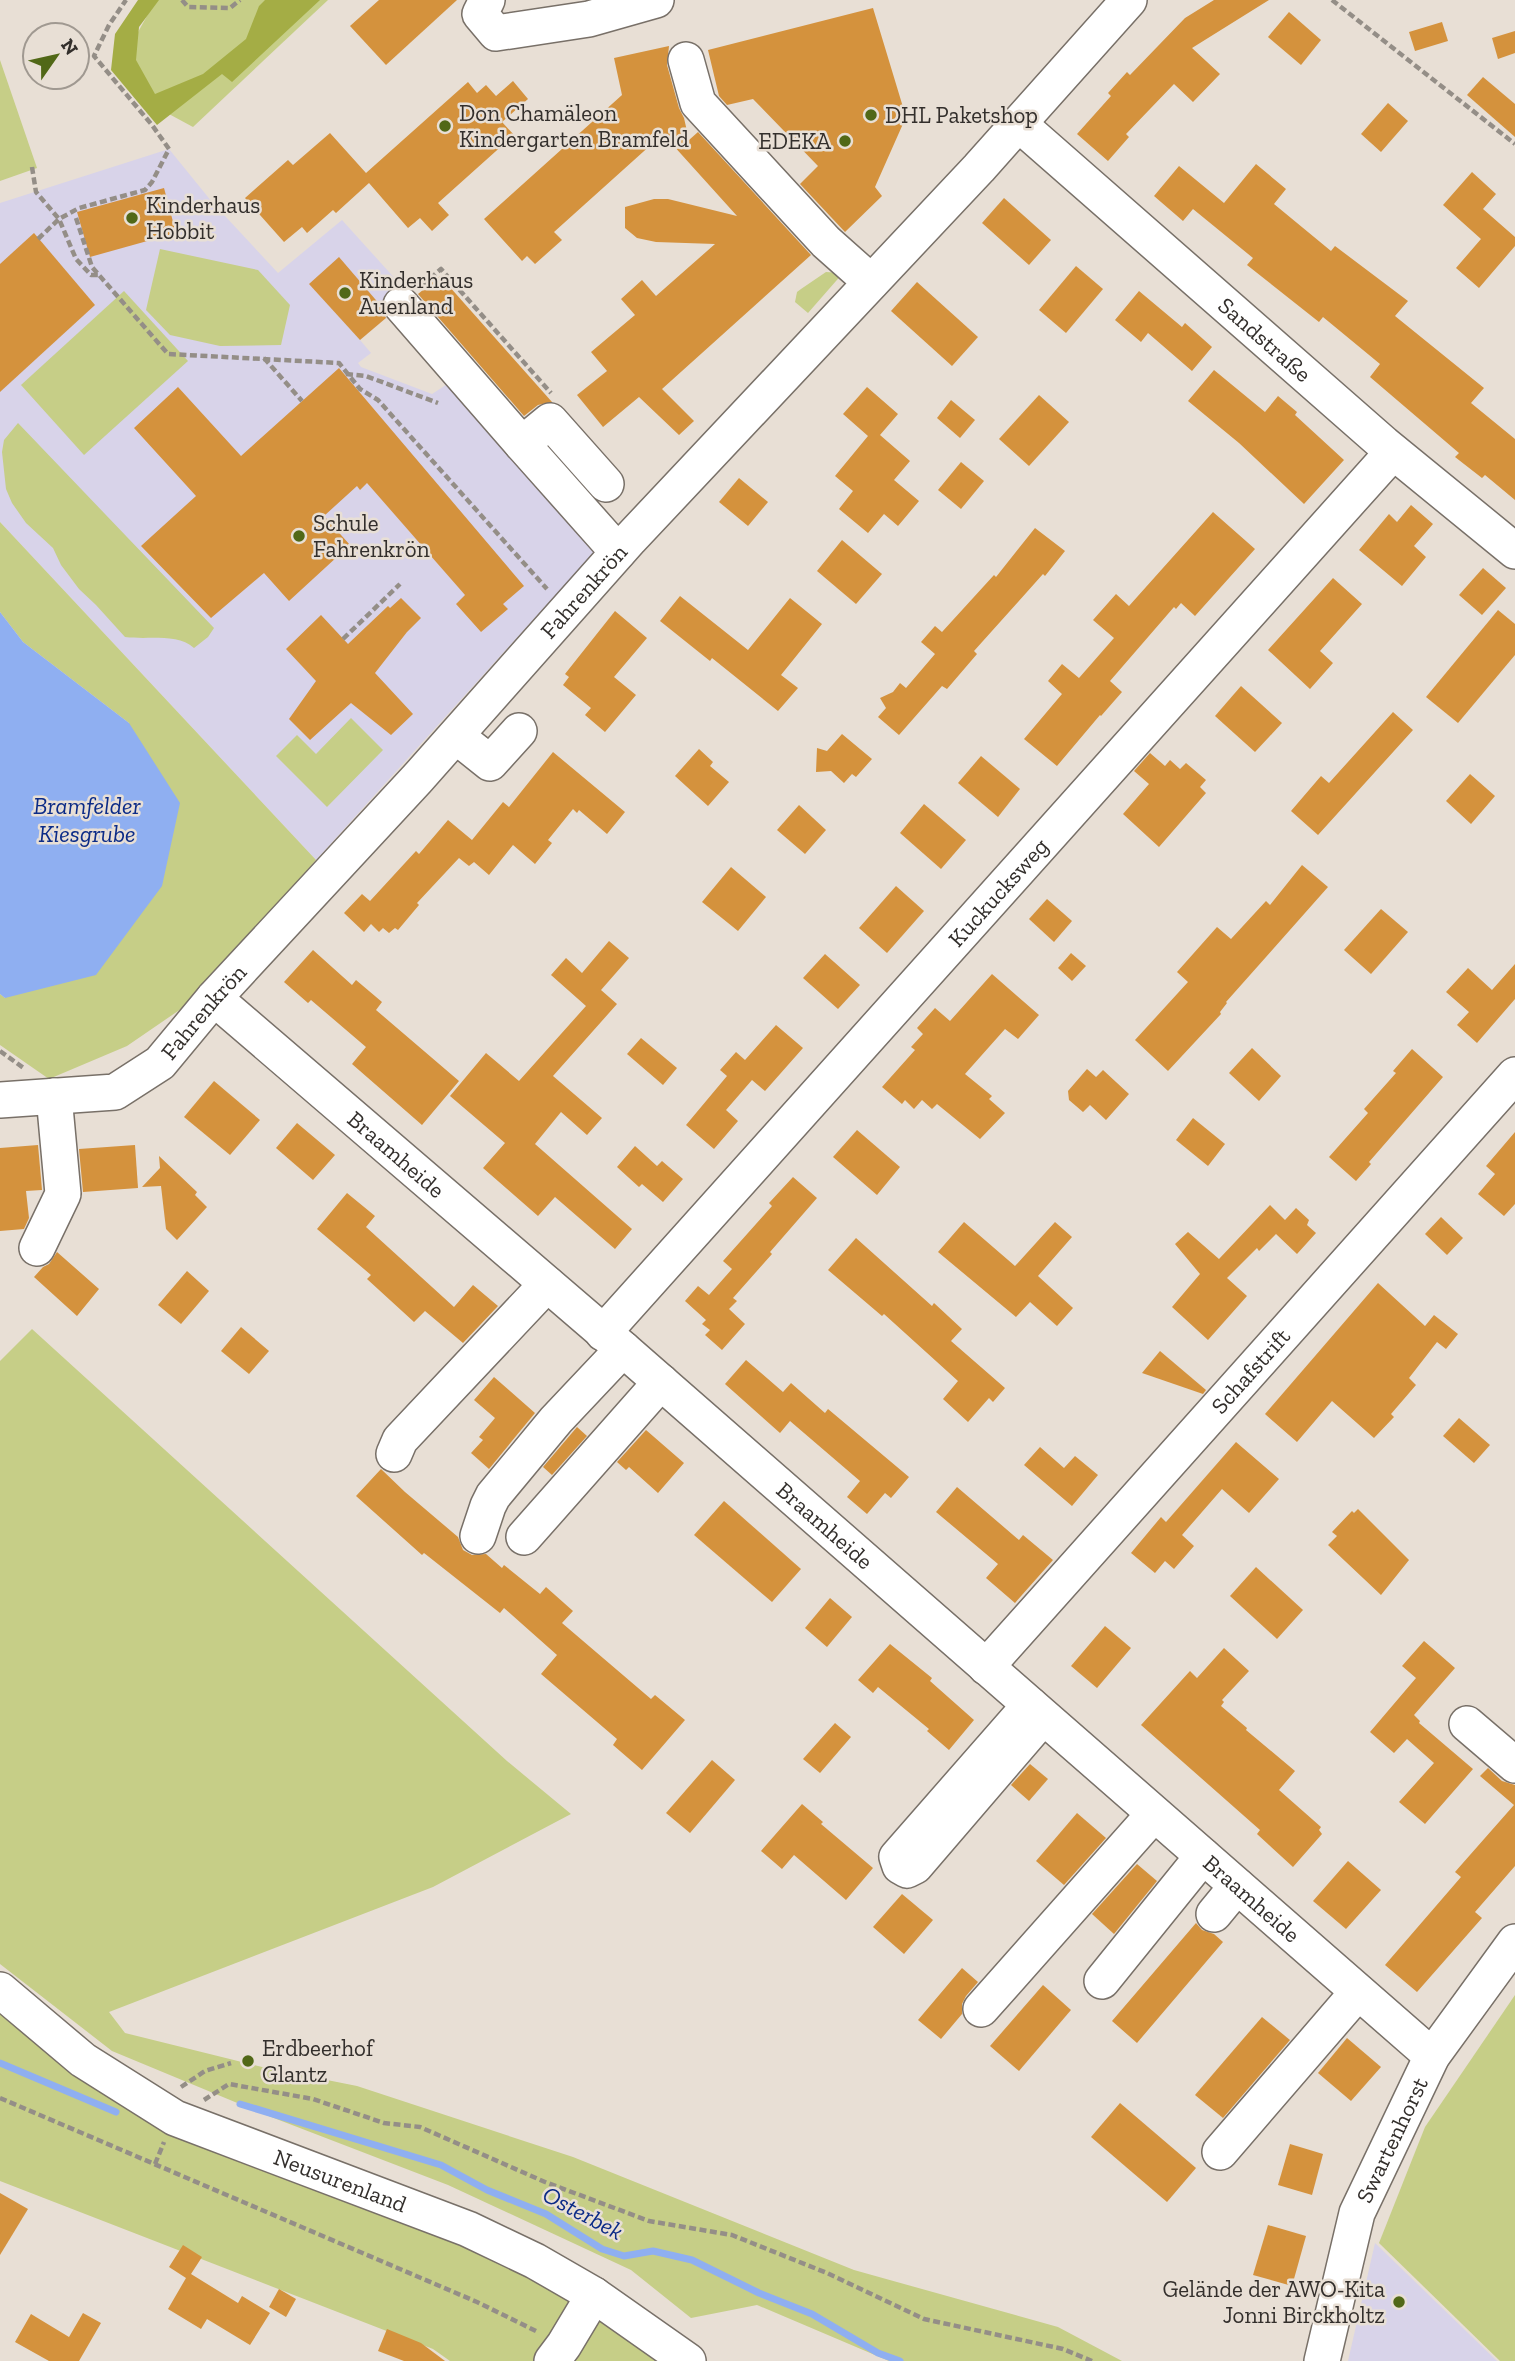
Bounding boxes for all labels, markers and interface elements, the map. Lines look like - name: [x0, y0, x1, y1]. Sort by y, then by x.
- north arrow: [21, 21, 91, 91]
- text: N: [56, 34, 83, 59]
- place label: Don Chamäleon Kindergarten Bramfeld: [459, 99, 689, 153]
- place label: DHL Paketshop: [885, 101, 1038, 129]
- marker: DHL Paketshop: [863, 107, 879, 123]
- marker: Don Chamäleon Kindergarten Bramfeld: [437, 118, 453, 134]
- place label: EDEKA: [758, 127, 832, 155]
- marker: EDEKA: [837, 133, 853, 149]
- place label: Kinderhaus Hobbit: [146, 191, 260, 245]
- marker: Kinderhaus Hobbit: [124, 210, 140, 226]
- place label: Kinderhaus Auenland: [359, 266, 473, 320]
- marker: Kinderhaus Auenland: [337, 285, 353, 301]
- street label: Sandstraße: [1213, 291, 1317, 388]
- place label: Schule Fahrenkrön: [313, 509, 430, 563]
- marker: Schule Fahrenkrön: [291, 528, 307, 544]
- street label: Fahrenkrön: [534, 538, 633, 644]
- water label: Bramfelder Kiesgrube: [33, 791, 141, 848]
- street label: Kuckucksweg: [942, 832, 1054, 952]
- street label: Fahrenkrön: [155, 958, 252, 1065]
- street label: Braamheide: [342, 1105, 450, 1204]
- street label: Schafstrift: [1205, 1322, 1296, 1419]
- street label: Braamheide: [771, 1476, 879, 1575]
- street label: Braamheide: [1198, 1849, 1306, 1948]
- place label: Erdbeerhof Glantz: [262, 2034, 375, 2088]
- marker: Erdbeerhof Glantz: [240, 2053, 256, 2069]
- street label: Swartenhorst: [1350, 2072, 1434, 2207]
- street label: Neusurenland: [270, 2143, 411, 2219]
- water label: Osterbek: [538, 2179, 629, 2246]
- place label: Gelände der AWO-Kita Jonni Birckholtz: [1162, 2275, 1385, 2329]
- marker: Gelände der AWO-Kita Jonni Birckholtz: [1391, 2294, 1407, 2310]

